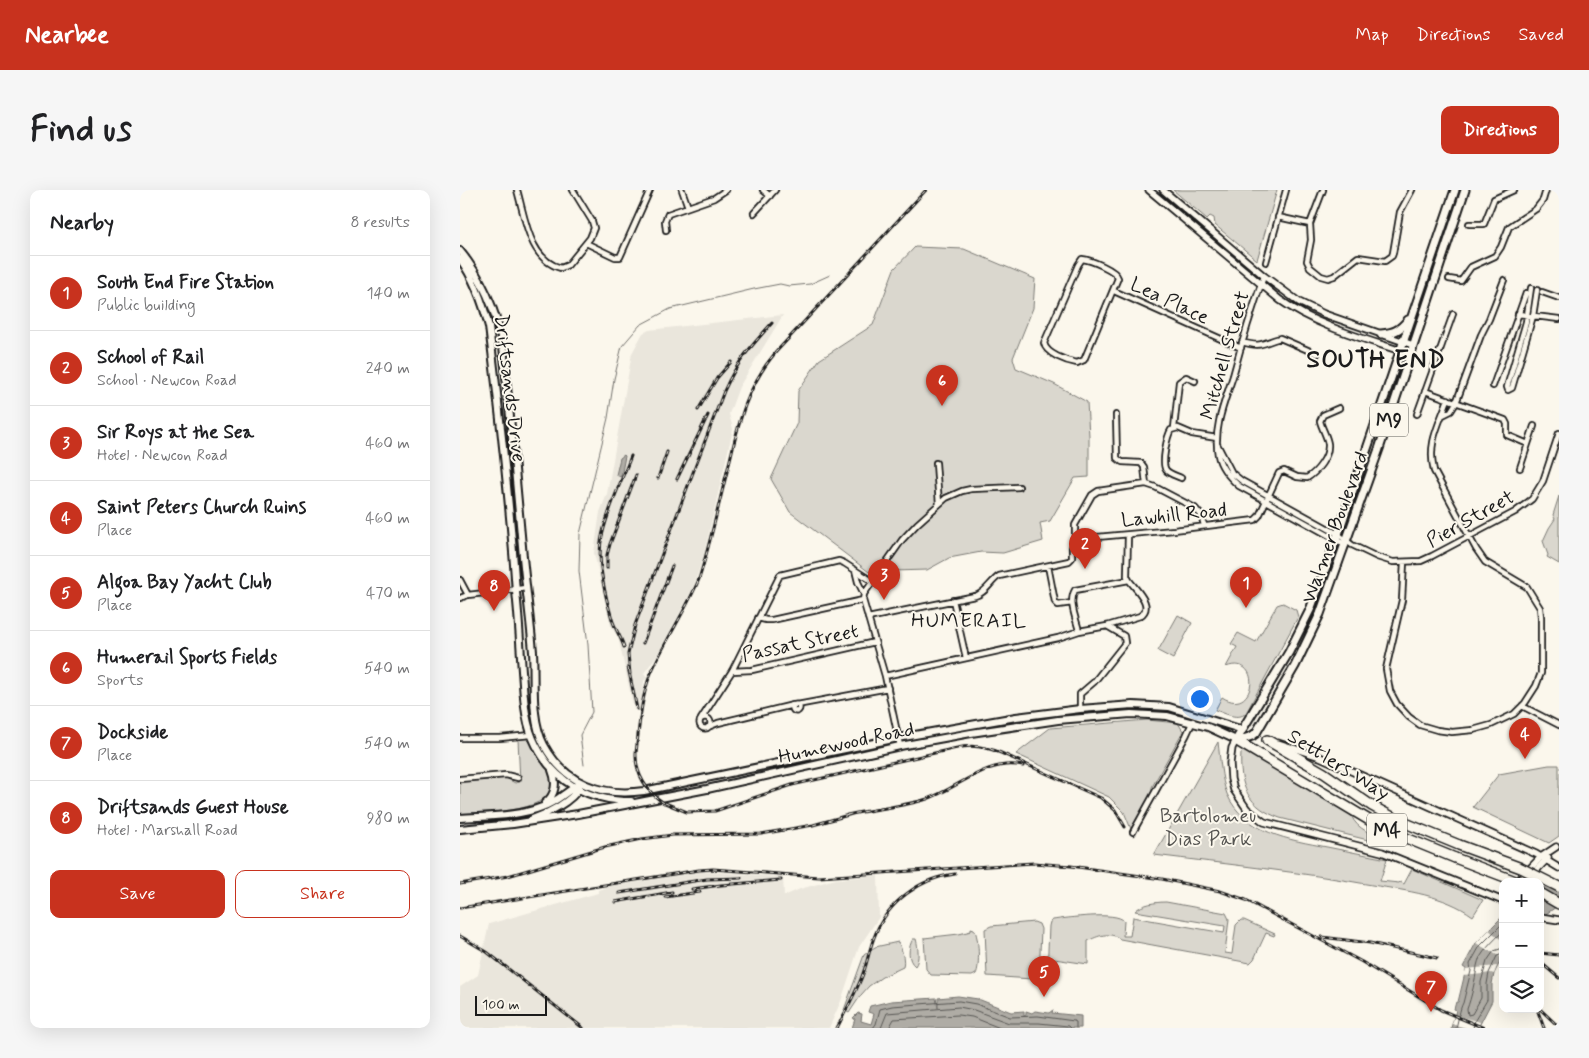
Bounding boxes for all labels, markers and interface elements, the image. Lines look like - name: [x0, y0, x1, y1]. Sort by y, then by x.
- text: Nearbee: [25, 20, 109, 51]
- text: Map: [1356, 23, 1389, 47]
- text: Directions: [1417, 23, 1491, 47]
- text: Saved: [1519, 23, 1564, 47]
- button: Directions: [1441, 106, 1559, 154]
- text: Find us: [30, 107, 132, 153]
- text: Nearby: [50, 209, 114, 237]
- text: 8 results: [350, 212, 410, 233]
- text: South End Fire Station: [97, 270, 274, 295]
- street label: Lea Place: [1126, 271, 1213, 331]
- text: 1: [62, 283, 70, 304]
- text: 140 m: [366, 283, 410, 304]
- street label: Mitchell Street: [1194, 288, 1257, 423]
- text: Public building: [97, 295, 196, 316]
- street label: Driftsands Drive: [487, 313, 532, 464]
- district label: SOUTH END: [1306, 344, 1446, 377]
- text: School of Rail: [97, 345, 204, 370]
- text: 2: [62, 358, 70, 379]
- text: 240 m: [366, 358, 410, 379]
- pin: 6: [926, 365, 958, 406]
- text: School · Newcon Road: [97, 370, 237, 391]
- road number: M9: [1370, 404, 1408, 436]
- text: Sir Roys at the Sea: [97, 420, 254, 445]
- text: 3: [62, 433, 70, 454]
- text: 460 m: [365, 433, 410, 454]
- text: Hotel · Newcon Road: [97, 445, 228, 466]
- street label: Walmer Boulevard: [1295, 448, 1375, 607]
- street label: Pier Street: [1422, 484, 1520, 555]
- text: Saint Peters Church Ruins: [97, 495, 306, 520]
- street label: Lawhill Road: [1120, 497, 1228, 534]
- text: 4: [61, 508, 71, 529]
- text: 460 m: [365, 508, 410, 529]
- text: Place: [97, 520, 132, 541]
- pin: 2: [1069, 528, 1101, 569]
- pin: 3: [868, 559, 900, 600]
- pin: 1: [1230, 567, 1262, 608]
- text: Algoa Bay Yacht Club: [97, 570, 272, 595]
- pin: 8: [478, 570, 510, 611]
- text: 5: [61, 583, 71, 604]
- text: 470 m: [366, 583, 410, 604]
- text: Place: [97, 595, 132, 616]
- district label: HUMERAIL: [911, 607, 1027, 635]
- street label: Passat Street: [740, 618, 861, 669]
- text: Humerail Sports Fields: [97, 645, 277, 670]
- text: 6: [62, 658, 70, 679]
- text: 540 m: [364, 658, 410, 679]
- text: Sports: [97, 670, 143, 691]
- your location: [1187, 686, 1213, 712]
- street label: Humewood Road: [776, 716, 917, 771]
- pin: 4: [1509, 718, 1541, 759]
- text: Dockside: [97, 720, 168, 745]
- street label: Settlers Way: [1282, 723, 1394, 807]
- text: 7: [61, 733, 71, 754]
- text: 540 m: [364, 733, 410, 754]
- text: Place: [97, 745, 132, 766]
- text: Driftsands Guest House: [97, 795, 289, 820]
- park label: Bartolomeu Dias Park: [1160, 803, 1256, 853]
- text: 8: [61, 808, 71, 829]
- text: 980 m: [367, 808, 410, 829]
- road number: M4: [1367, 814, 1407, 846]
- text: Hotel · Marshall Road: [97, 820, 238, 841]
- button: Save: [50, 870, 225, 918]
- button: Share: [235, 870, 410, 918]
- map controls: [1499, 878, 1544, 1013]
- button: +: [1499, 878, 1544, 923]
- button: −: [1499, 923, 1544, 968]
- pin: 5: [1028, 956, 1060, 997]
- button: layers: [1499, 968, 1544, 1013]
- pin: 7: [1415, 971, 1447, 1012]
- scale bar: [475, 993, 548, 1016]
- text: 100 m: [482, 996, 520, 1014]

